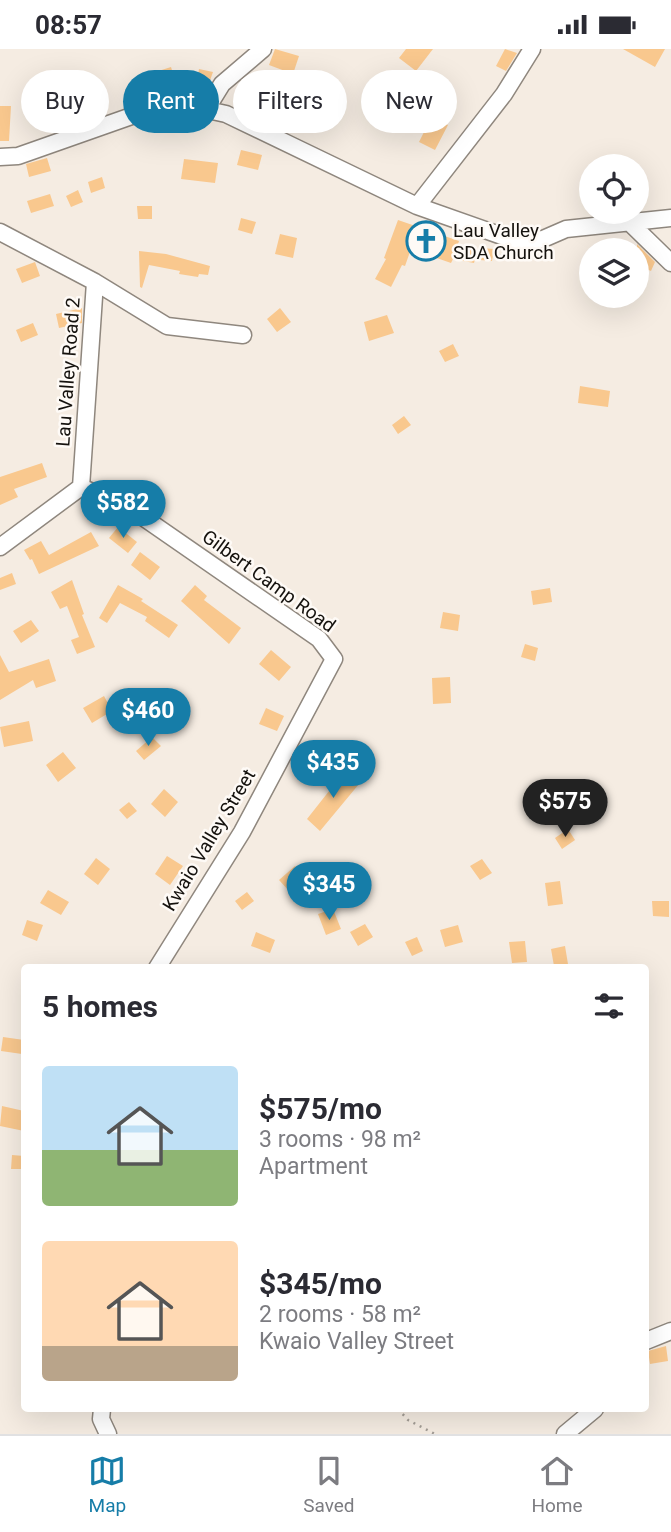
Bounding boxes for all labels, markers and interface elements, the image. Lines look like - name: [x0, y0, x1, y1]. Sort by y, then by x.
- text: 08:57: [35, 10, 102, 40]
- chip: Buy: [21, 70, 109, 133]
- chip: Rent: [123, 70, 219, 133]
- chip: Filters: [233, 70, 347, 133]
- chip: New: [361, 70, 457, 133]
- map controls: [579, 154, 649, 308]
- button: locate: [579, 154, 649, 224]
- place label: Lau Valley SDA Church: [453, 219, 554, 264]
- church icon: Lau Valley SDA Church: [405, 220, 447, 262]
- button: layers: [579, 238, 649, 308]
- street label: Lau Valley Road 2: [51, 297, 85, 447]
- pin: $582: [82, 481, 164, 540]
- text: $582: [97, 489, 149, 516]
- street label: Gilbert Camp Road: [198, 525, 340, 637]
- pin: $460: [107, 689, 189, 748]
- text: $460: [122, 697, 174, 724]
- pin: $435: [292, 741, 374, 800]
- text: $435: [307, 749, 359, 776]
- street label: Kwaio Valley Street: [158, 765, 260, 915]
- pin: $575: [524, 779, 606, 839]
- text: $575: [539, 788, 591, 815]
- pin: $345: [288, 863, 370, 922]
- text: $345: [303, 871, 355, 898]
- icon: filters: [590, 987, 628, 1025]
- text: 5 homes: [42, 989, 158, 1024]
- text: $575/mo: [259, 1091, 382, 1126]
- icon: home: [98, 1094, 182, 1178]
- text: 3 rooms · 98 m²: [259, 1126, 421, 1153]
- text: Apartment: [259, 1153, 368, 1180]
- text: $345/mo: [259, 1266, 382, 1301]
- icon: home: [98, 1269, 182, 1353]
- text: 2 rooms · 58 m²: [259, 1301, 421, 1328]
- text: Kwaio Valley Street: [259, 1328, 454, 1355]
- tab: Map: [88, 1452, 126, 1517]
- tab: Saved: [303, 1452, 355, 1517]
- tab: Home: [531, 1452, 583, 1517]

